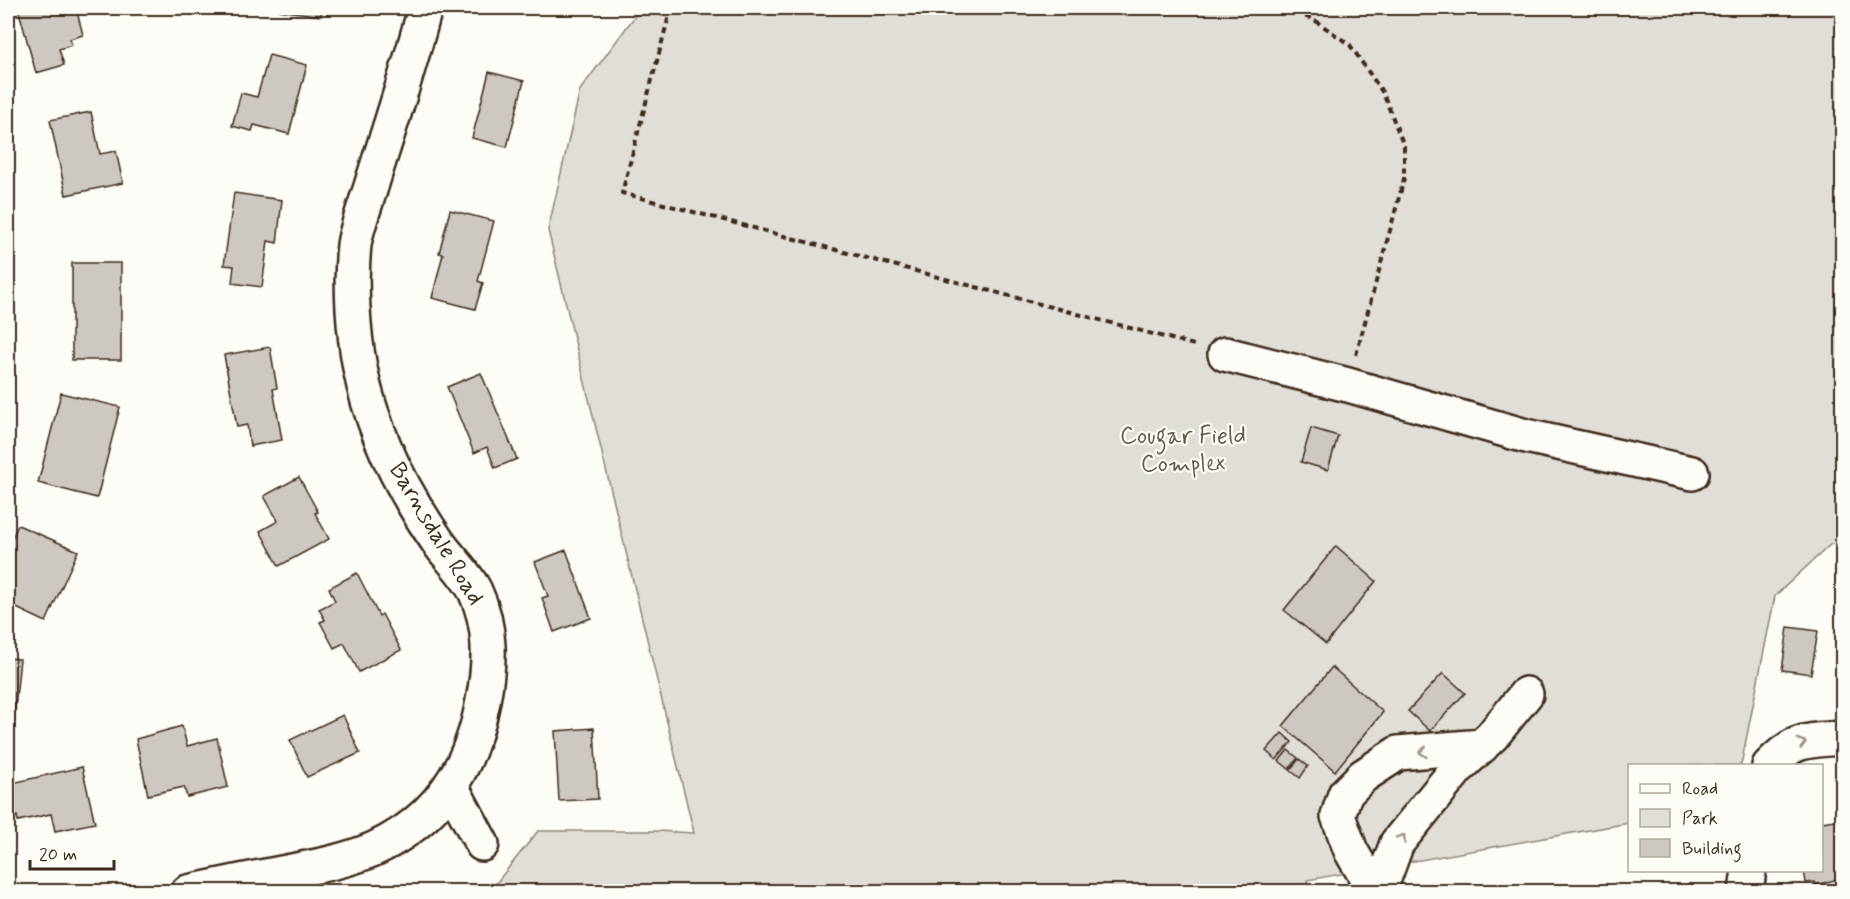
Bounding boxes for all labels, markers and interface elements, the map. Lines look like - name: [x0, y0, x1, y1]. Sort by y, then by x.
- park label: Cougar Field Complex: [1120, 421, 1246, 480]
- street label: Barnsdale Road: [381, 457, 491, 611]
- one-way arrow: [1797, 738, 1807, 751]
- one-way arrow: [1419, 745, 1428, 758]
- legend: [1628, 764, 1823, 872]
- text: Road: [1682, 777, 1718, 801]
- text: Park: [1682, 807, 1718, 831]
- scale bar: [30, 833, 114, 871]
- one-way arrow: [1395, 834, 1406, 845]
- text: Building: [1682, 837, 1742, 863]
- text: 20 m: [39, 843, 77, 867]

